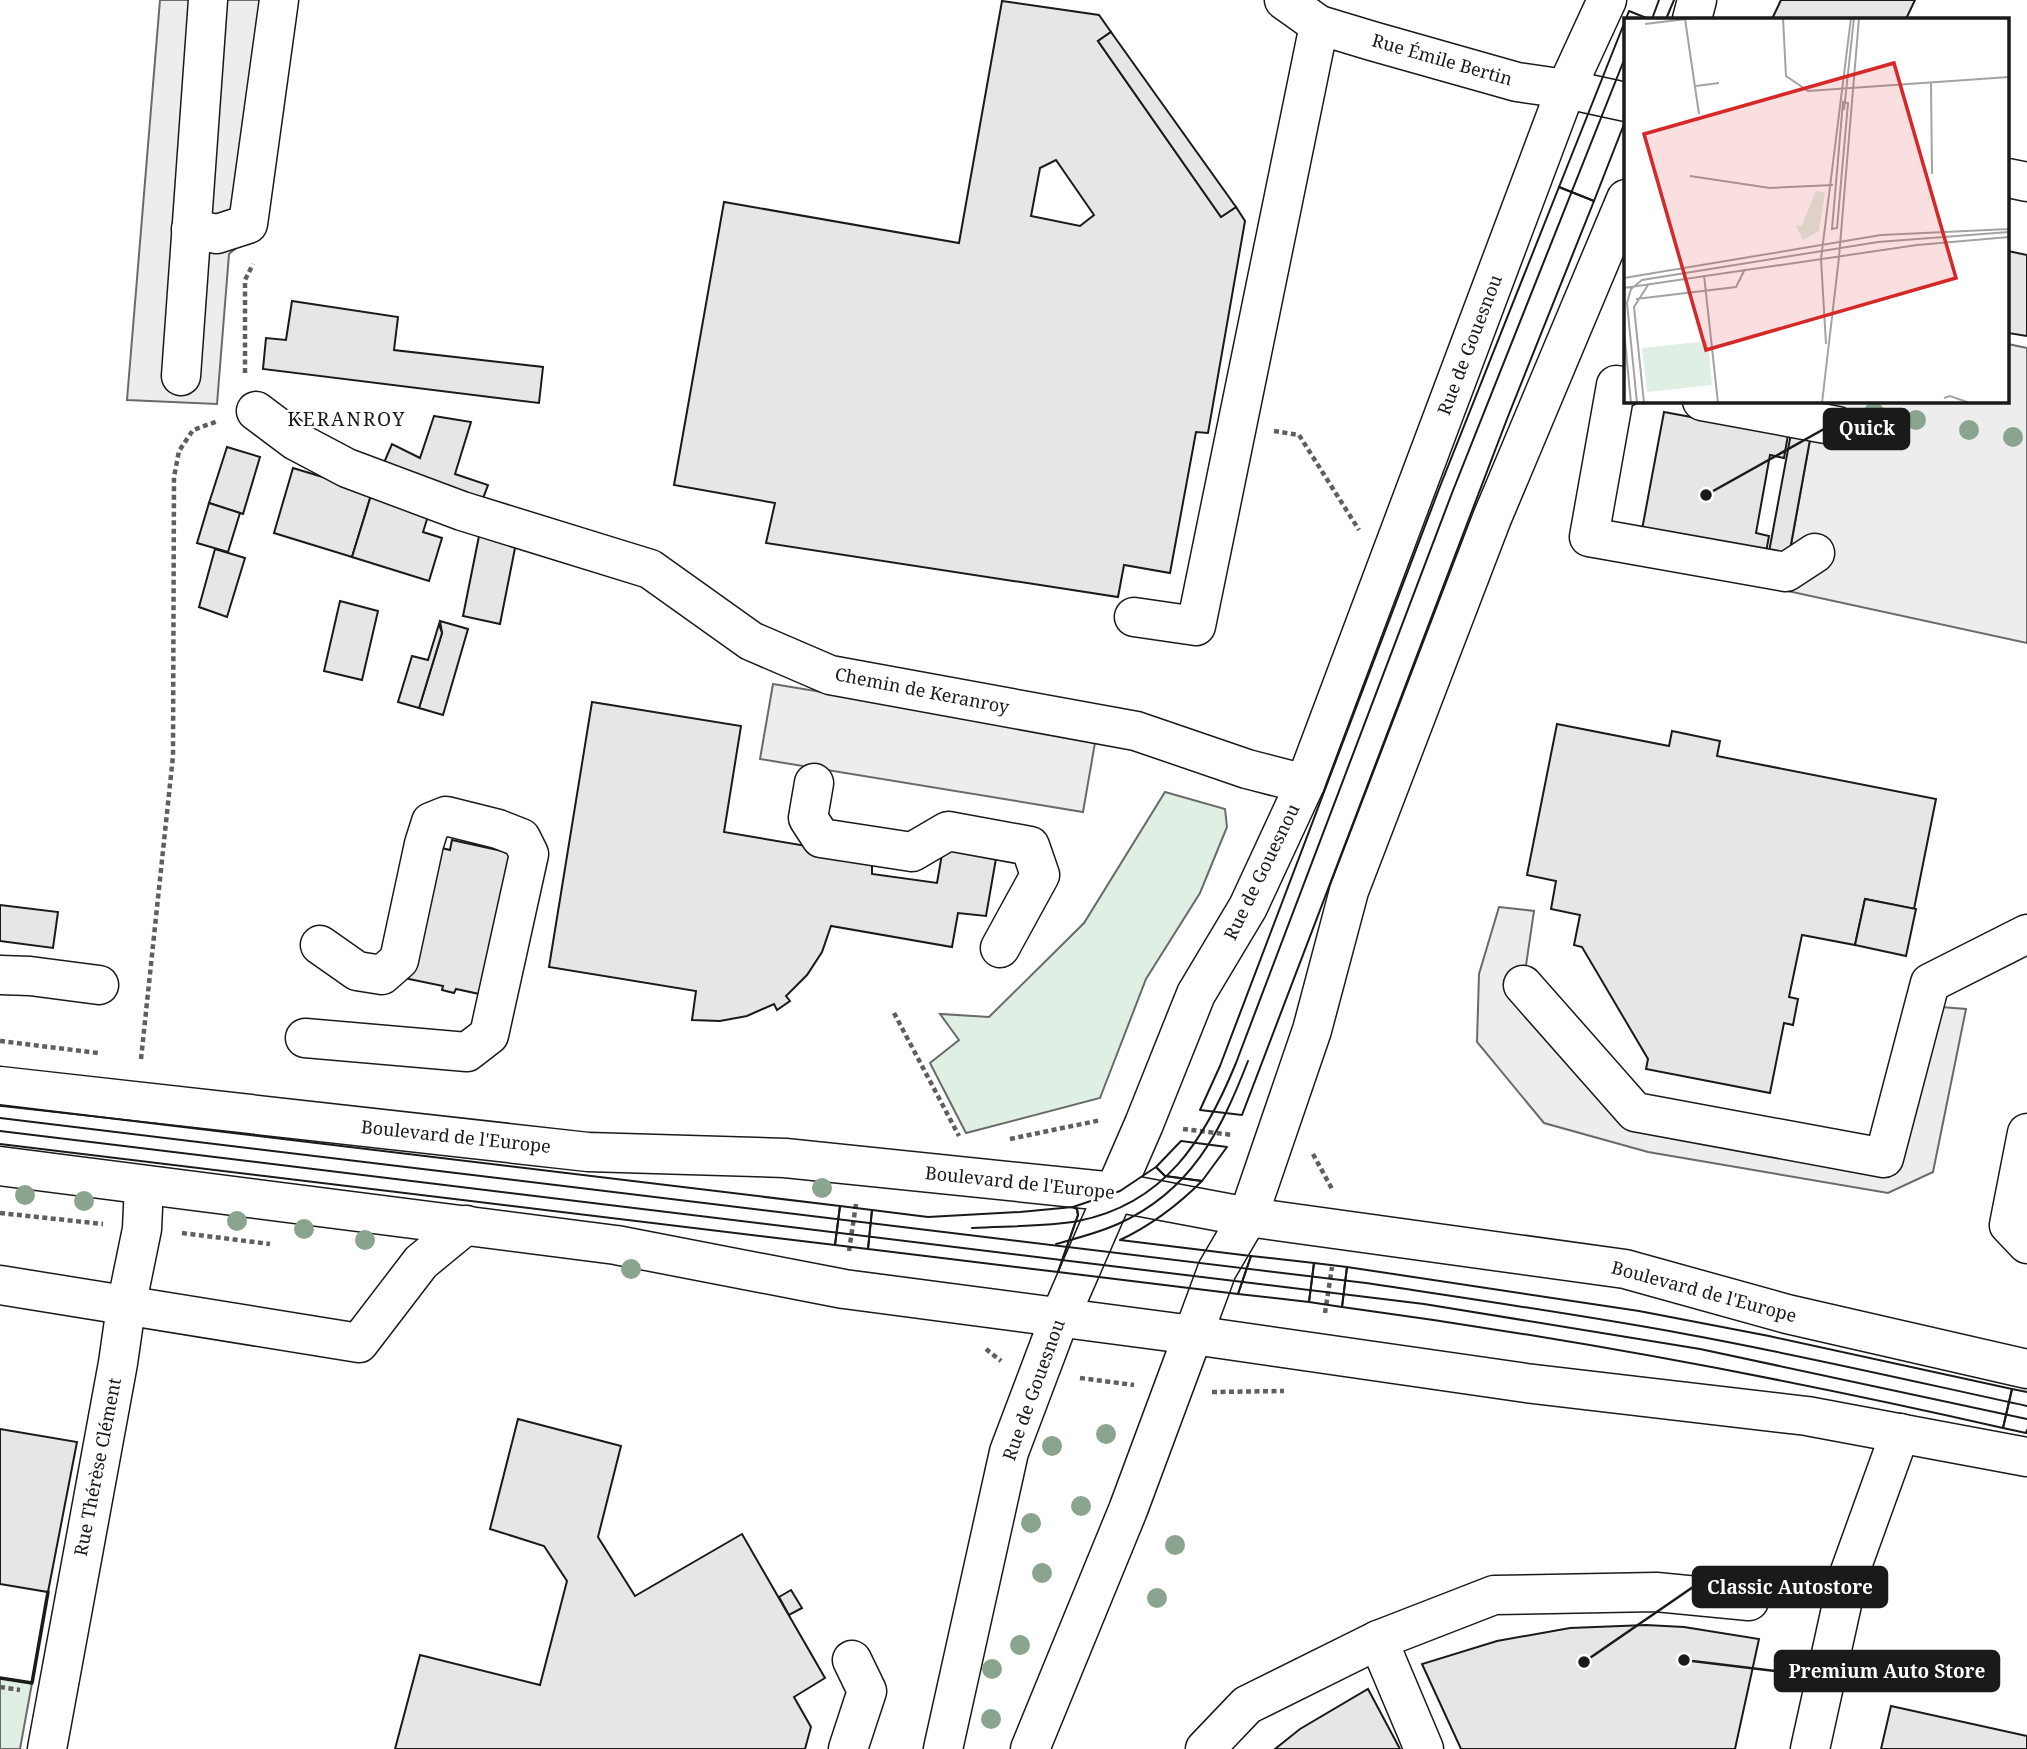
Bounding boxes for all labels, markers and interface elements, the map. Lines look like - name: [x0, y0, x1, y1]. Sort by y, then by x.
- inset map: [1624, 18, 2010, 402]
- street label: Rue Émile Bertin: [1369, 28, 1516, 91]
- street label: Rue de Gouesnou: [1431, 270, 1507, 418]
- district label: KERANROY: [288, 406, 406, 432]
- callout: Quick: [1824, 409, 1909, 449]
- text: Quick: [1839, 415, 1896, 441]
- street label: Chemin de Keranroy: [833, 661, 1012, 719]
- street label: Rue de Gouesnou: [1218, 799, 1305, 944]
- street label: Boulevard de l'Europe: [360, 1114, 552, 1158]
- street label: Boulevard de l'Europe: [924, 1160, 1116, 1204]
- street label: Boulevard de l'Europe: [1609, 1255, 1799, 1327]
- street label: Rue de Gouesnou: [996, 1315, 1070, 1464]
- street label: Rue Thérèse Clément: [68, 1376, 126, 1558]
- callout: Classic Autostore: [1693, 1567, 1887, 1607]
- text: Classic Autostore: [1707, 1574, 1873, 1600]
- callout: Premium Auto Store: [1775, 1651, 1999, 1691]
- text: Premium Auto Store: [1789, 1658, 1986, 1684]

